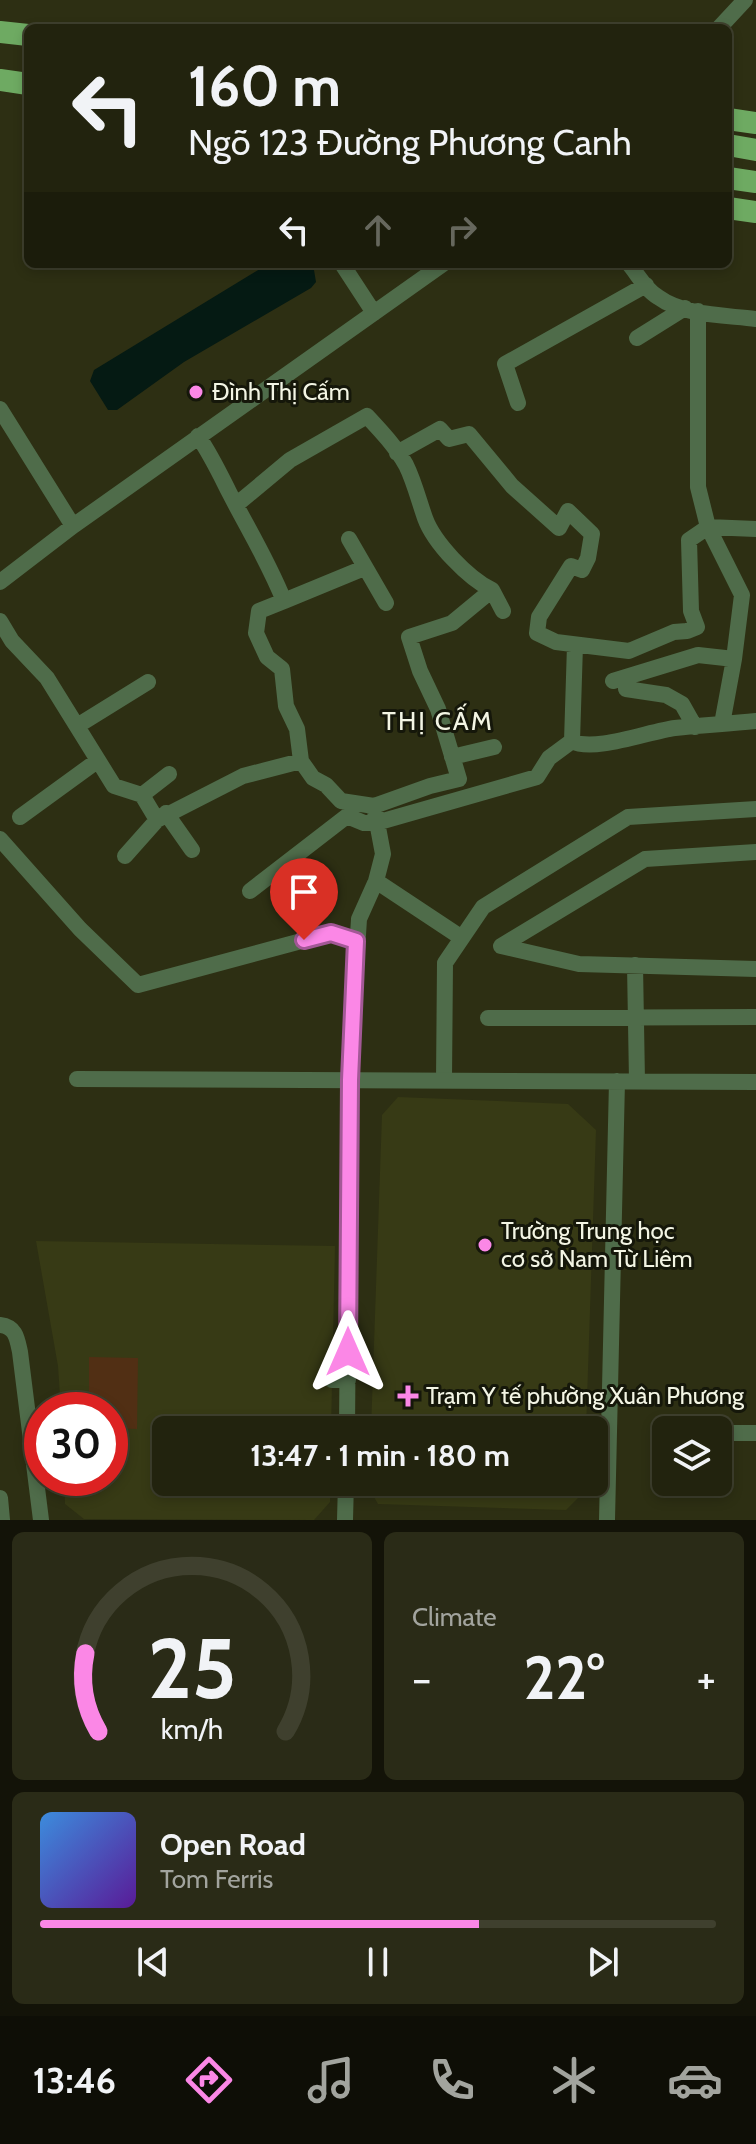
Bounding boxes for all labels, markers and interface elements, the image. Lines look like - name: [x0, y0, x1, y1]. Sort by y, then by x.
- text: 160 m: [188, 52, 341, 120]
- icon: left: [56, 56, 160, 160]
- text: Ngõ 123 Đường Phương Canh: [188, 120, 632, 164]
- icon: left: [272, 208, 316, 252]
- icon: ahead: [356, 208, 400, 252]
- icon: right: [440, 208, 484, 252]
- place label: Đình Thị Cấm: [212, 377, 350, 406]
- marker: Đình Thị Cấm: [187, 383, 205, 401]
- district label: THỊ CẤM: [382, 703, 494, 737]
- pin: [270, 858, 338, 940]
- icon: arrive: [282, 870, 326, 914]
- place label: Trường Trung học cơ sở Nam Từ Liêm: [501, 1216, 693, 1273]
- marker: Trường Trung học cơ sở Nam Từ Liêm: [476, 1236, 494, 1254]
- position arrow: [306, 1310, 390, 1394]
- place label: Trạm Y tế phường Xuân Phương: [426, 1381, 745, 1410]
- marker: Trạm Y tế phường Xuân Phương: [397, 1385, 419, 1407]
- speed limit sign: 30: [24, 1392, 128, 1496]
- map controls: [652, 1416, 732, 1496]
- button: layers: [652, 1416, 732, 1496]
- text: 13:47 · 1 min · 180 m: [250, 1437, 510, 1474]
- text: Climate: [412, 1601, 497, 1633]
- text: 25: [148, 1618, 236, 1719]
- text: 22°: [524, 1641, 604, 1714]
- text: −: [412, 1652, 431, 1705]
- text: +: [697, 1652, 716, 1705]
- text: km/h: [161, 1711, 223, 1746]
- text: Open Road: [160, 1826, 306, 1863]
- text: Tom Ferris: [160, 1863, 273, 1895]
- icon: previous: [131, 1940, 175, 1984]
- icon: pause: [356, 1940, 400, 1984]
- icon: next: [581, 1940, 625, 1984]
- icon: directions: [181, 2052, 237, 2108]
- icon: music: [303, 2052, 359, 2108]
- icon: phone: [424, 2052, 480, 2108]
- icon: climate: [546, 2052, 602, 2108]
- icon: car: [667, 2052, 723, 2108]
- text: 13:46: [33, 2058, 116, 2102]

